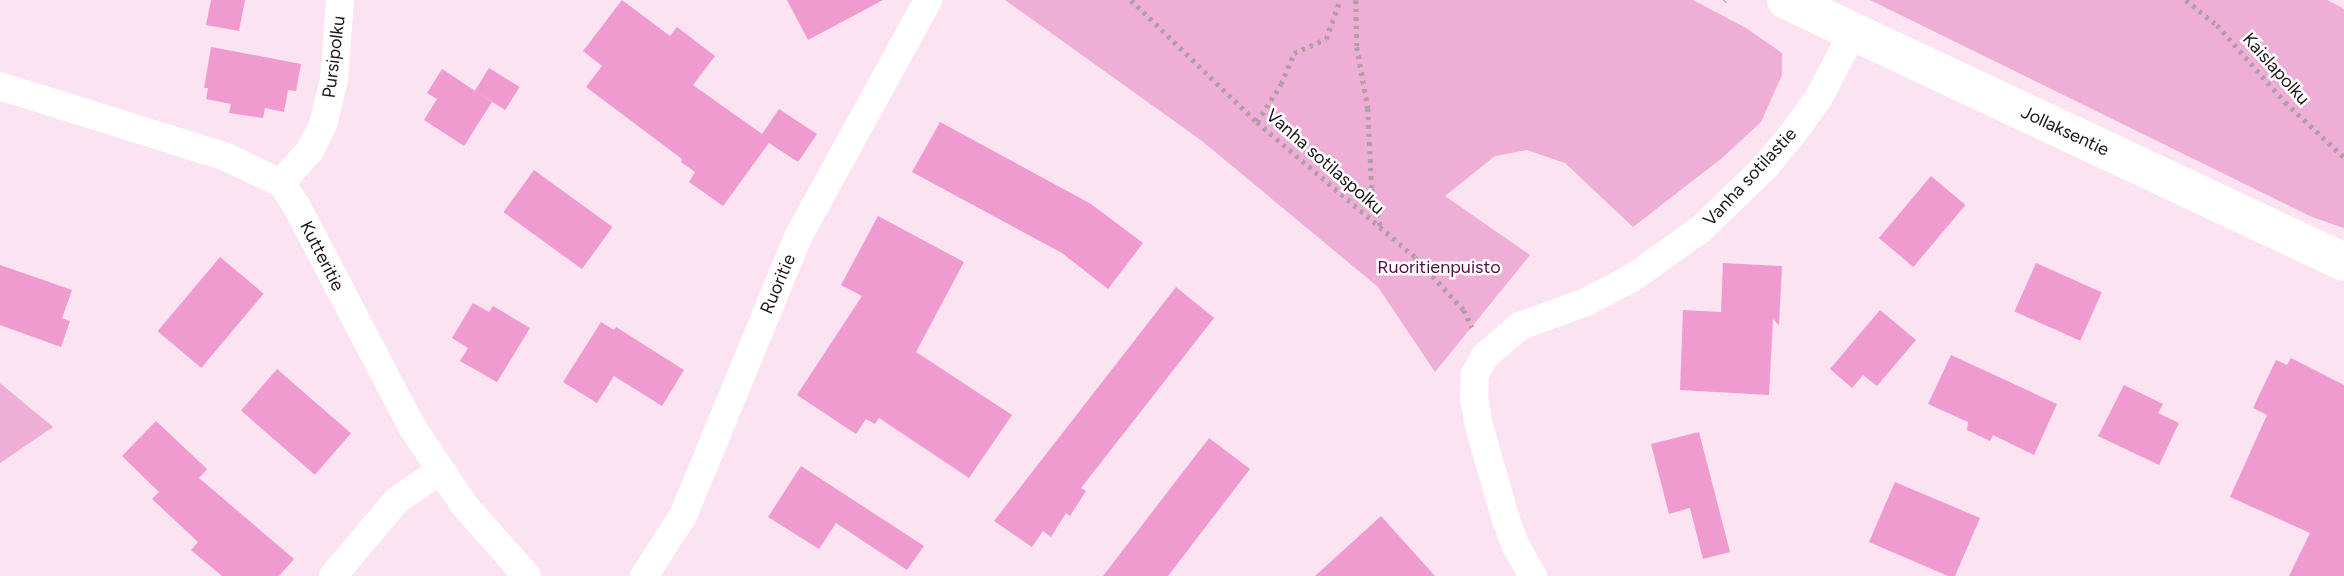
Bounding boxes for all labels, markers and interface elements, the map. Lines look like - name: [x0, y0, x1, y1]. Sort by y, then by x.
- street label: Pursipolku: [318, 15, 350, 99]
- street label: Kaislapolku: [2238, 29, 2314, 109]
- street label: Jollaksentie: [2018, 101, 2112, 161]
- street label: Vanha sotilaspolku: [1261, 105, 1389, 219]
- street label: Vanha sotilastie: [1699, 123, 1801, 231]
- street label: Kutteritie: [295, 217, 349, 295]
- street label: Ruoritie: [756, 251, 800, 317]
- park label: Ruoritienpuisto: [1377, 256, 1501, 278]

